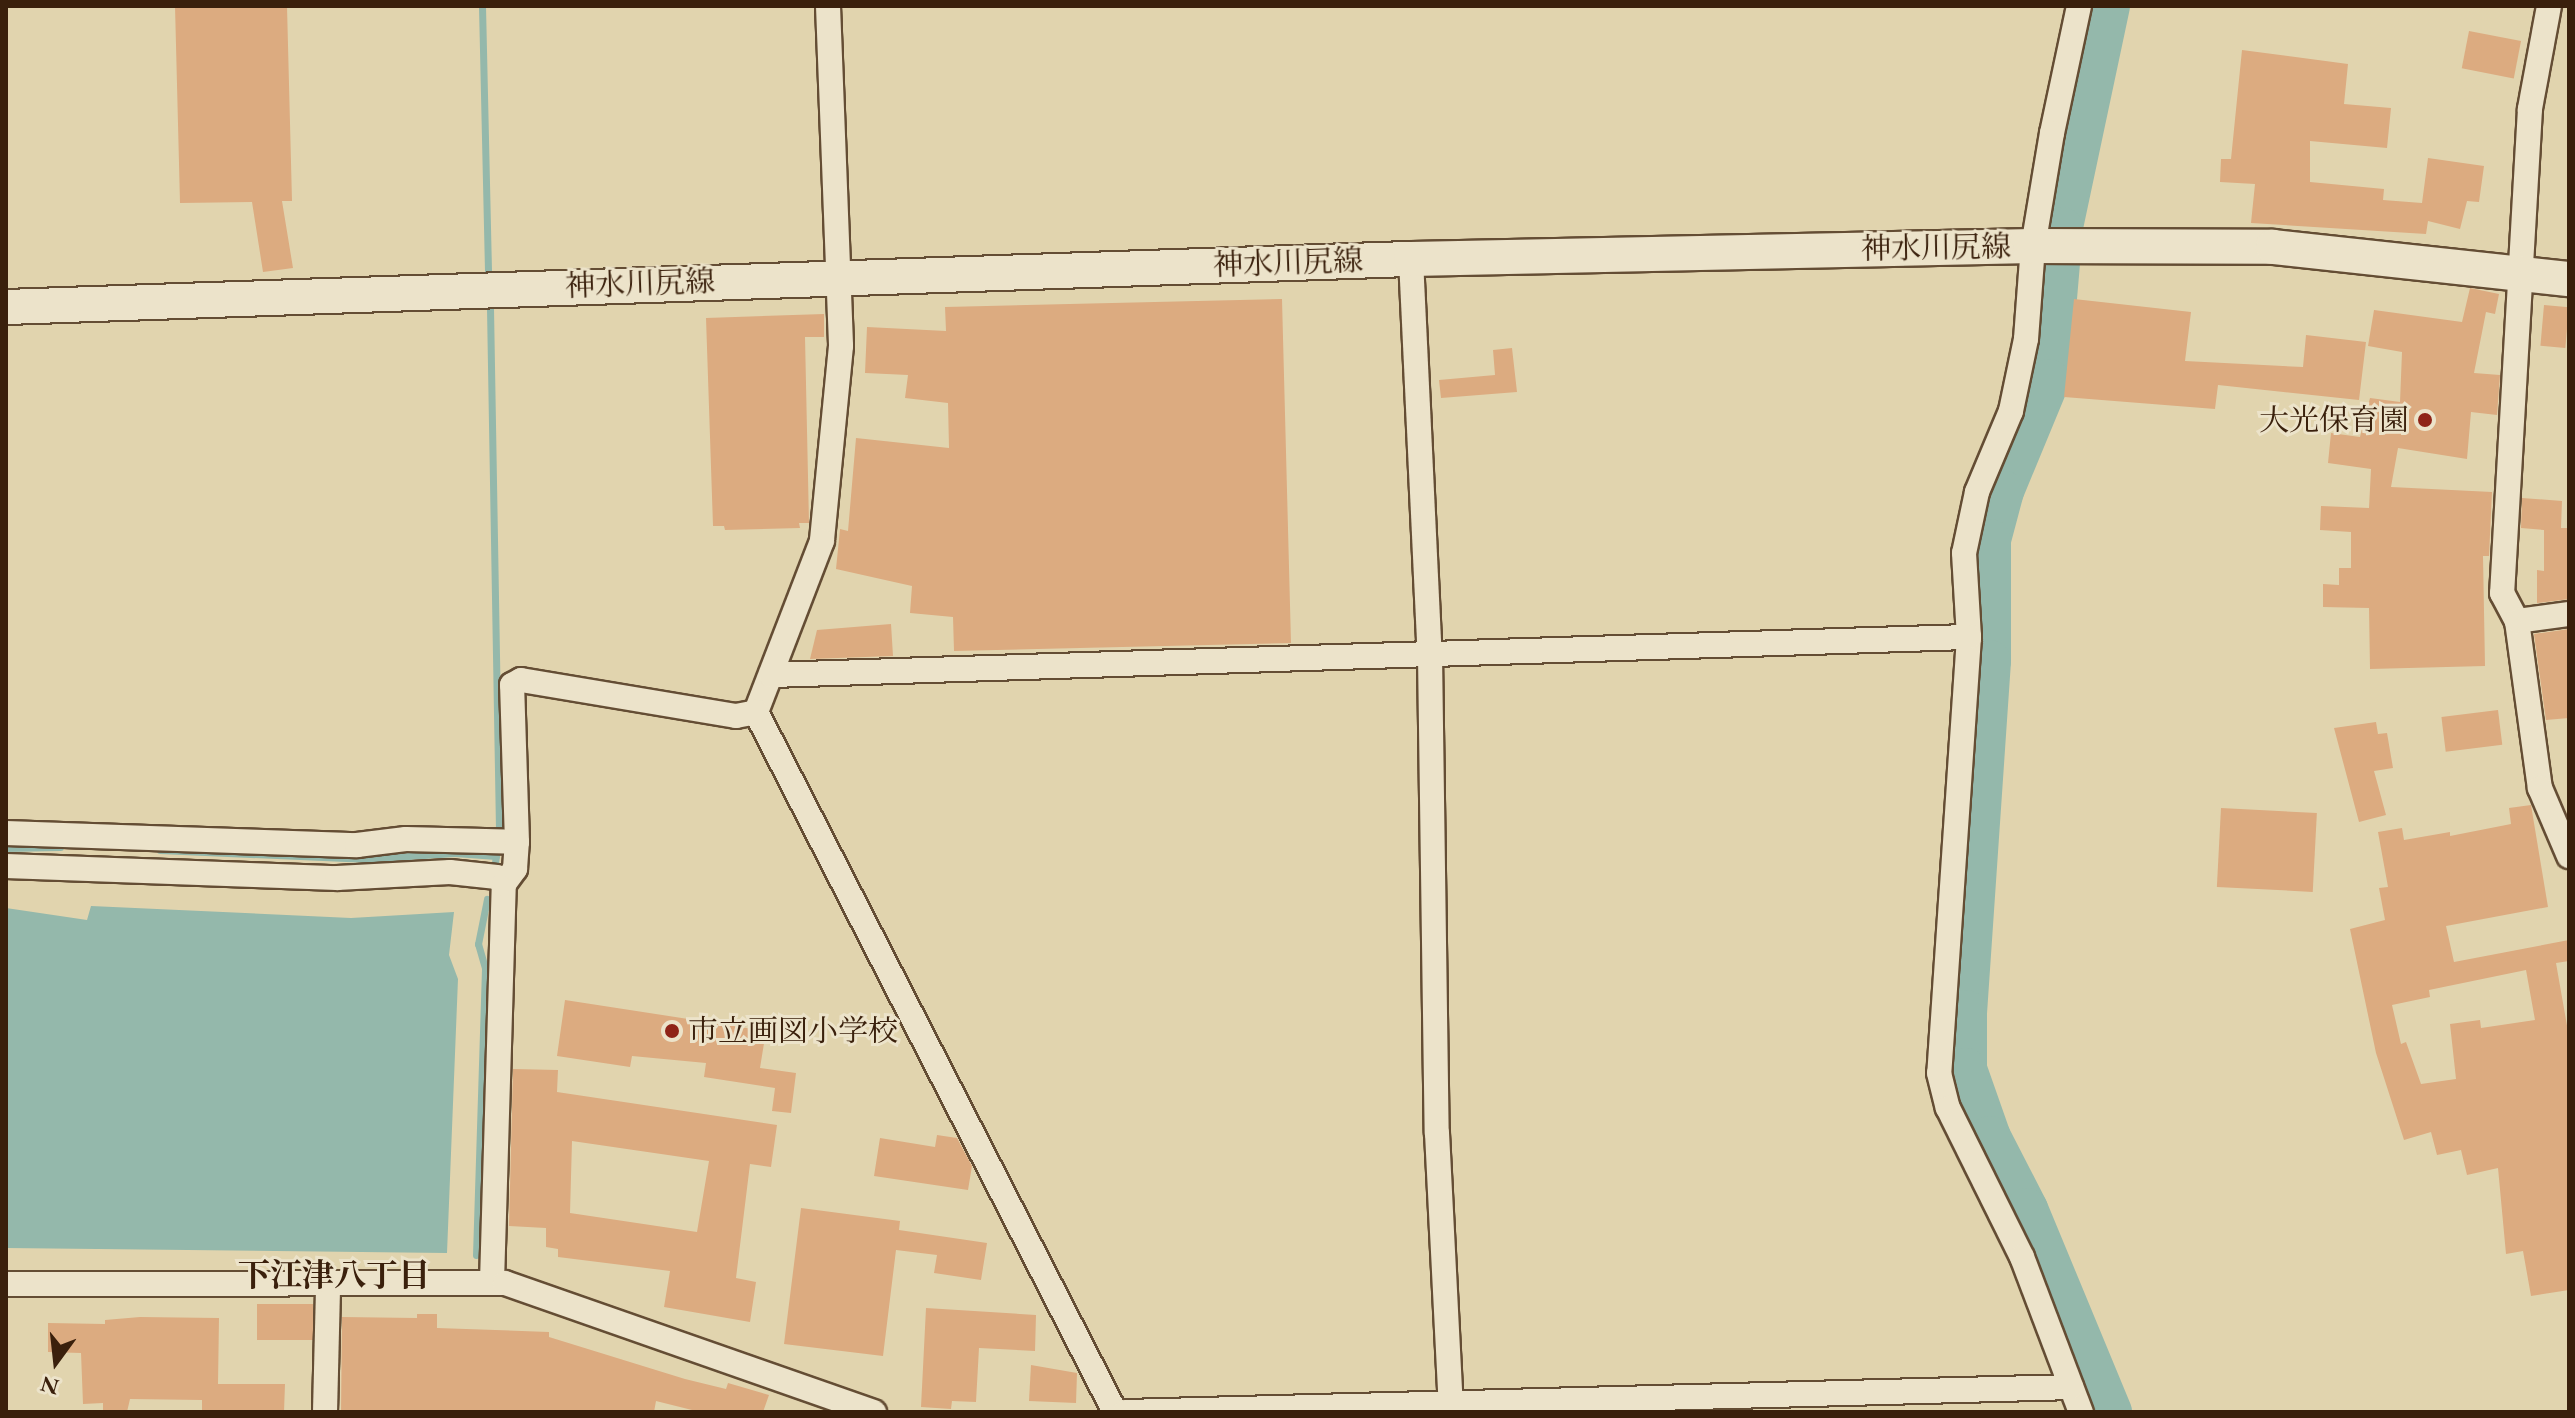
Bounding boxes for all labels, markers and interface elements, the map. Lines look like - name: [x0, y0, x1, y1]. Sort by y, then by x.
- street label: 神水川尻線: [1861, 229, 2011, 267]
- street label: 神水川尻線: [1212, 242, 1364, 284]
- street label: 神水川尻線: [564, 263, 716, 305]
- place label: 大光保育園: [2259, 402, 2409, 438]
- marker: 大光保育園: [2416, 411, 2434, 429]
- place label: 市立画図小学校: [688, 1013, 898, 1049]
- marker: 市立画図小学校: [663, 1022, 681, 1040]
- district label: 下江津八丁目: [238, 1256, 430, 1294]
- north arrow: [16, 1322, 96, 1402]
- text: N: [37, 1369, 62, 1402]

